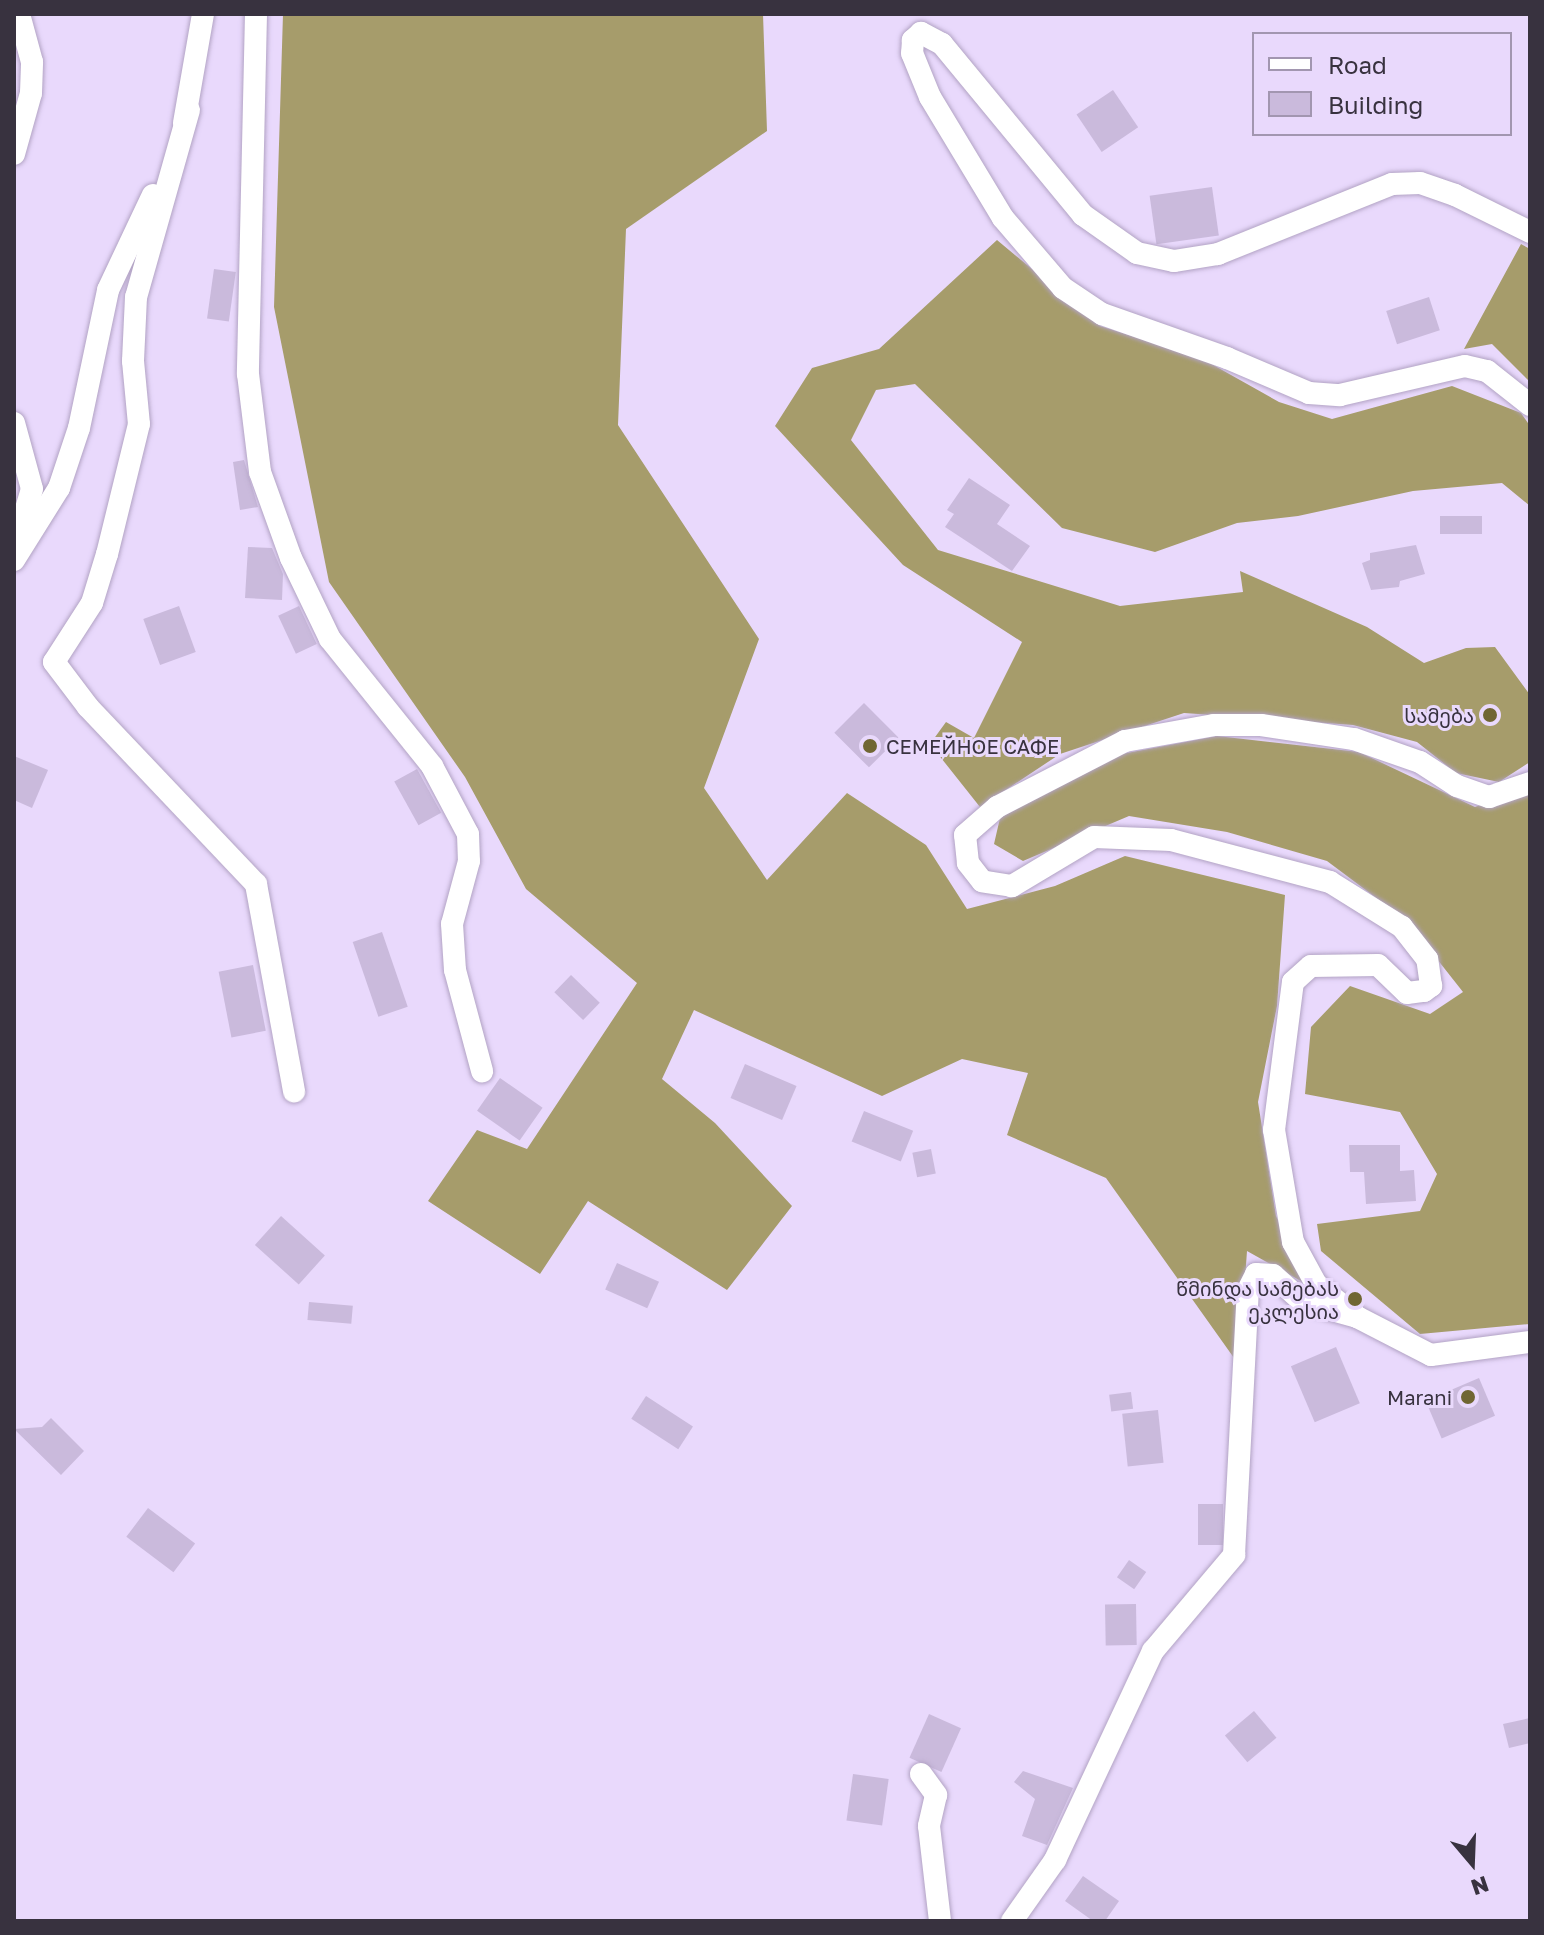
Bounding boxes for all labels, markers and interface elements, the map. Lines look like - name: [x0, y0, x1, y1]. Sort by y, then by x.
- legend: [1252, 32, 1512, 136]
- text: Road: [1328, 50, 1387, 79]
- text: Building: [1328, 90, 1423, 119]
- place label: სამება: [1404, 703, 1474, 727]
- marker: სამება: [1481, 706, 1499, 724]
- place label: СЕМЕЙНОЕ САФЕ: [886, 734, 1059, 758]
- marker: СЕМЕЙНОЕ САФЕ: [861, 737, 879, 755]
- place label: წმინდა სამებას ეკლესია: [1176, 1276, 1339, 1323]
- marker: წმინდა სამებას ეკლესია: [1346, 1290, 1364, 1308]
- place label: Marani: [1387, 1385, 1452, 1409]
- marker: Marani: [1459, 1388, 1477, 1406]
- north arrow: [1432, 1823, 1512, 1903]
- text: N: [1468, 1871, 1492, 1902]

